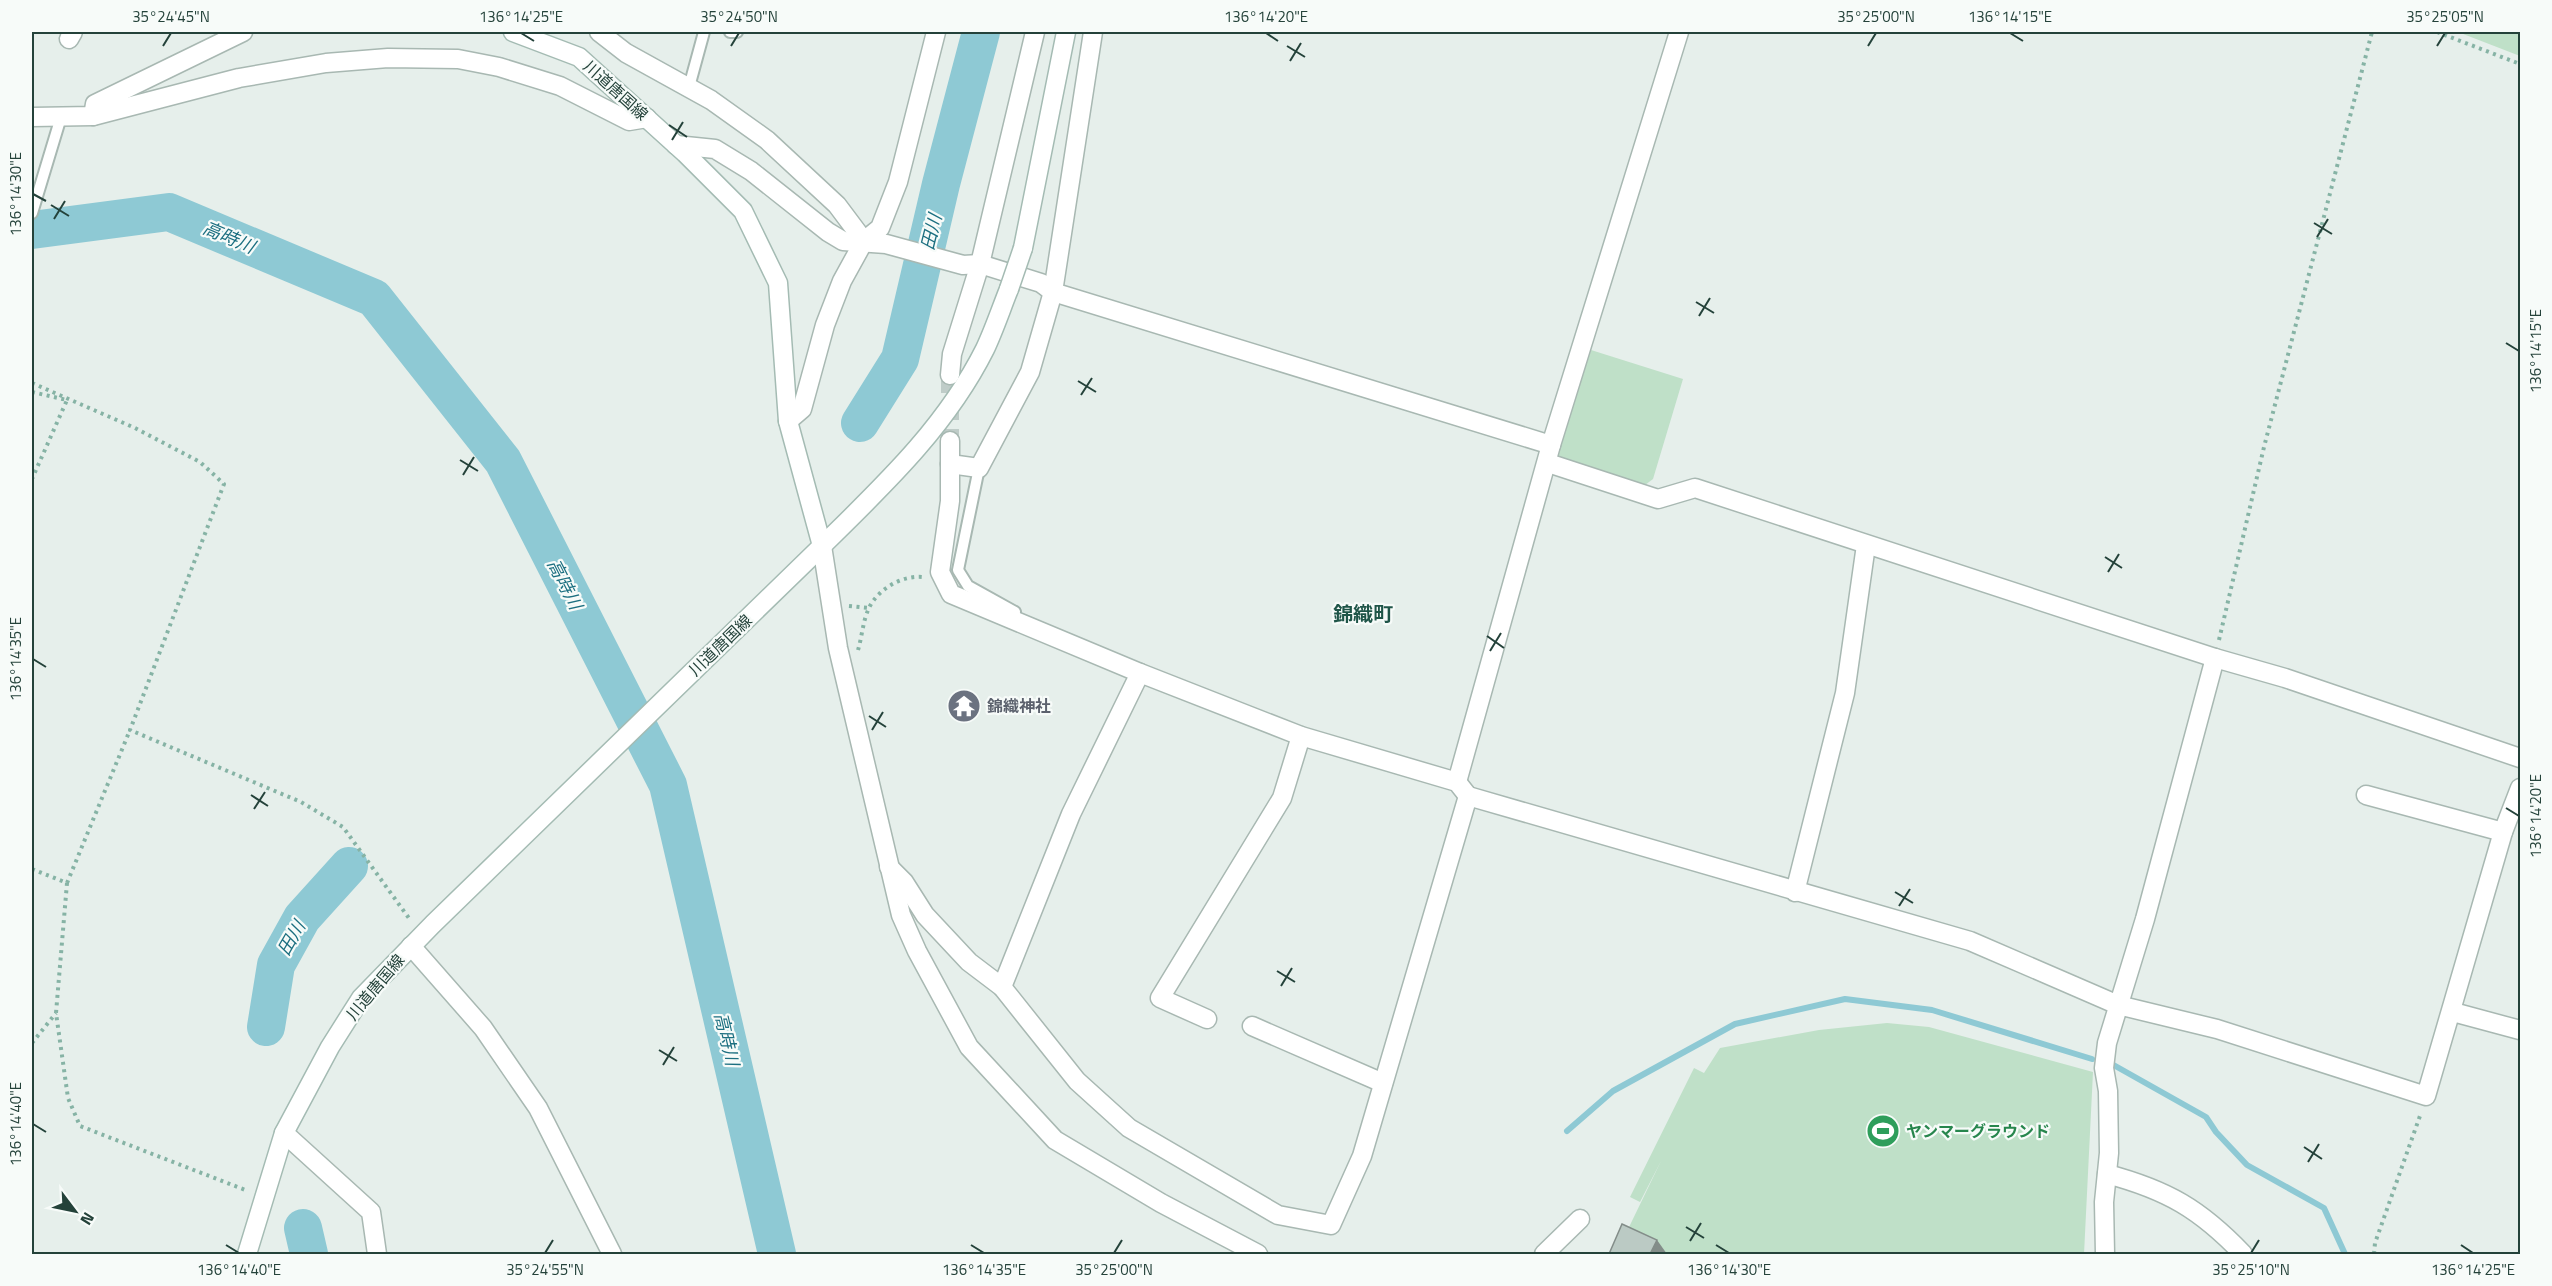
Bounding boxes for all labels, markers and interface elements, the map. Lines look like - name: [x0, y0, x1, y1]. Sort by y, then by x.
- text: 35°24'45"N: [132, 5, 210, 28]
- text: 136°14'25"E: [479, 5, 563, 28]
- text: 35°24'50"N: [700, 5, 778, 28]
- text: 136°14'20"E: [1224, 5, 1308, 28]
- text: 35°25'00"N: [1837, 5, 1915, 28]
- text: 136°14'15"E: [1968, 5, 2052, 28]
- text: 35°25'05"N: [2406, 5, 2484, 28]
- street label: 川道唐国線: [578, 54, 654, 126]
- text: 136°14'30"E: [4, 152, 27, 236]
- water label: 田川: [914, 209, 949, 253]
- water label: 高時川: [199, 214, 261, 261]
- text: 136°14'15"E: [2524, 309, 2547, 393]
- water label: 高時川: [541, 554, 590, 616]
- district label: 錦織町: [1333, 598, 1393, 629]
- street label: 川道唐国線: [683, 609, 757, 681]
- text: 136°14'35"E: [4, 617, 27, 701]
- temple icon: 錦織神社: [946, 688, 982, 724]
- place label: 錦織神社: [987, 694, 1051, 718]
- text: 136°14'20"E: [2524, 774, 2547, 858]
- water label: 田川: [270, 914, 313, 960]
- street label: 川道唐国線: [340, 949, 410, 1025]
- water label: 高時川: [708, 1010, 747, 1070]
- text: 136°14'40"E: [4, 1082, 27, 1166]
- sports icon: ヤンマーグラウンド: [1865, 1113, 1901, 1149]
- place label: ヤンマーグラウンド: [1906, 1119, 2050, 1143]
- north arrow: [45, 1181, 105, 1241]
- text: N: [75, 1208, 101, 1230]
- text: 136°14'40"E: [197, 1258, 281, 1281]
- text: 35°24'55"N: [506, 1258, 584, 1281]
- text: 136°14'35"E: [942, 1258, 1026, 1281]
- text: 35°25'00"N: [1075, 1258, 1153, 1281]
- text: 136°14'30"E: [1687, 1258, 1771, 1281]
- text: 35°25'10"N: [2212, 1258, 2290, 1281]
- text: 136°14'25"E: [2431, 1258, 2515, 1281]

